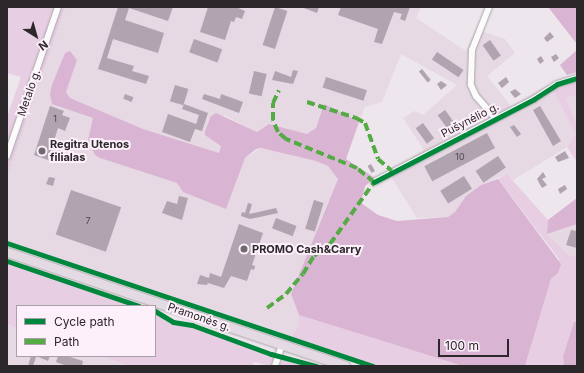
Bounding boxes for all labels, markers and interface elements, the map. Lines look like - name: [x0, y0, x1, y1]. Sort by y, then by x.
- north arrow: [16, 16, 56, 56]
- text: N: [36, 37, 51, 54]
- street label: Metalo g.: [15, 68, 43, 118]
- street label: Pušynėlio g.: [439, 100, 501, 140]
- house number: 1: [53, 114, 57, 124]
- place label: Regitra Utenos filialas: [50, 138, 129, 164]
- marker: Regitra Utenos filialas: [37, 146, 47, 156]
- house number: 10: [455, 152, 465, 162]
- house number: 7: [85, 216, 91, 226]
- place label: PROMO Cash&Carry: [252, 242, 361, 256]
- marker: PROMO Cash&Carry: [239, 244, 249, 254]
- street label: Pramonės g.: [166, 300, 232, 334]
- legend: [16, 305, 156, 357]
- text: Cycle path: [54, 314, 115, 329]
- scale bar: [440, 331, 511, 357]
- text: Path: [54, 334, 79, 349]
- text: 100 m: [445, 338, 479, 353]

